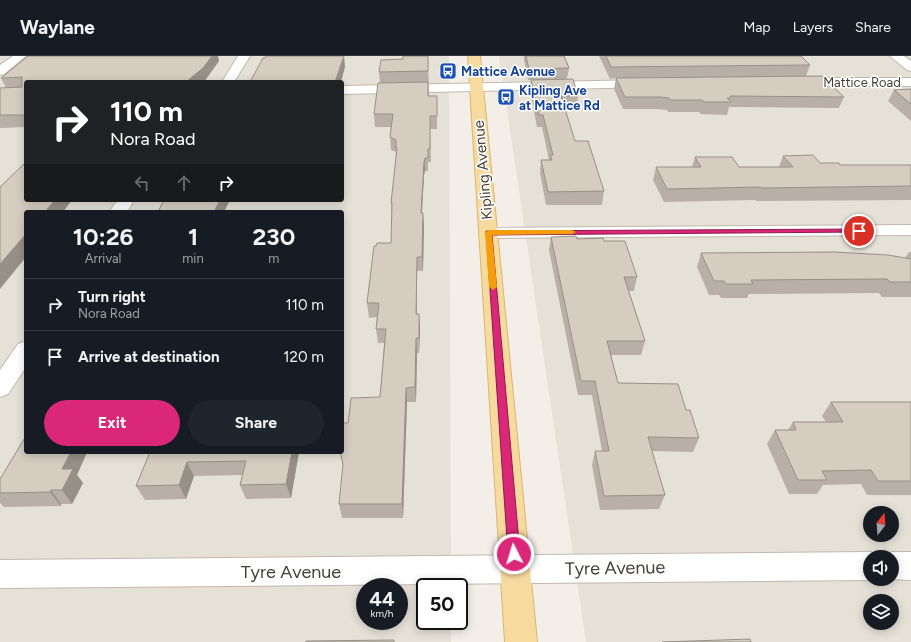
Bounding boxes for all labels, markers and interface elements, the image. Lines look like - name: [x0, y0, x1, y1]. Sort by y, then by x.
- text: Waylane: [20, 16, 95, 39]
- text: Map: [743, 19, 771, 36]
- text: Layers: [793, 19, 833, 36]
- text: Share: [855, 19, 891, 36]
- bus stop icon: Mattice Avenue: [438, 61, 458, 81]
- place label: Mattice Avenue: [461, 64, 555, 79]
- street label: Mattice Road: [823, 75, 901, 90]
- place label: Kipling Ave at Mattice Rd: [519, 83, 600, 113]
- bus stop icon: Kipling Ave at Mattice Rd: [496, 87, 516, 107]
- text: 110 m: [110, 94, 183, 128]
- icon: right: [44, 96, 96, 148]
- street label: Kipling Avenue: [470, 119, 496, 221]
- text: Nora Road: [110, 128, 196, 150]
- icon: left: [131, 172, 153, 194]
- icon: ahead: [173, 172, 195, 194]
- icon: right: [215, 172, 237, 194]
- pin: [842, 214, 876, 248]
- icon: arrive: [848, 220, 870, 242]
- text: 10:26: [73, 222, 134, 251]
- text: 1: [188, 222, 198, 251]
- text: 230: [252, 222, 295, 251]
- text: Arrival: [85, 251, 122, 266]
- text: min: [182, 251, 204, 266]
- text: m: [268, 251, 279, 266]
- text: Turn right: [78, 288, 146, 306]
- icon: right: [44, 294, 66, 316]
- text: 110 m: [286, 296, 324, 314]
- text: Nora Road: [78, 306, 140, 321]
- icon: arrive: [44, 346, 66, 368]
- text: Arrive at destination: [78, 348, 219, 366]
- text: 120 m: [283, 348, 324, 366]
- button: Exit: [44, 400, 180, 446]
- button: Share: [188, 400, 324, 446]
- north arrow: [863, 506, 899, 542]
- map controls: [863, 506, 899, 630]
- position arrow: [493, 533, 535, 575]
- button: sound: [863, 550, 899, 586]
- street label: Tyre Avenue: [565, 556, 666, 580]
- street label: Tyre Avenue: [241, 561, 341, 583]
- speed limit sign: 50: [416, 578, 468, 630]
- text: 44: [369, 587, 395, 611]
- button: layers: [863, 594, 899, 630]
- text: km/h: [371, 607, 393, 620]

